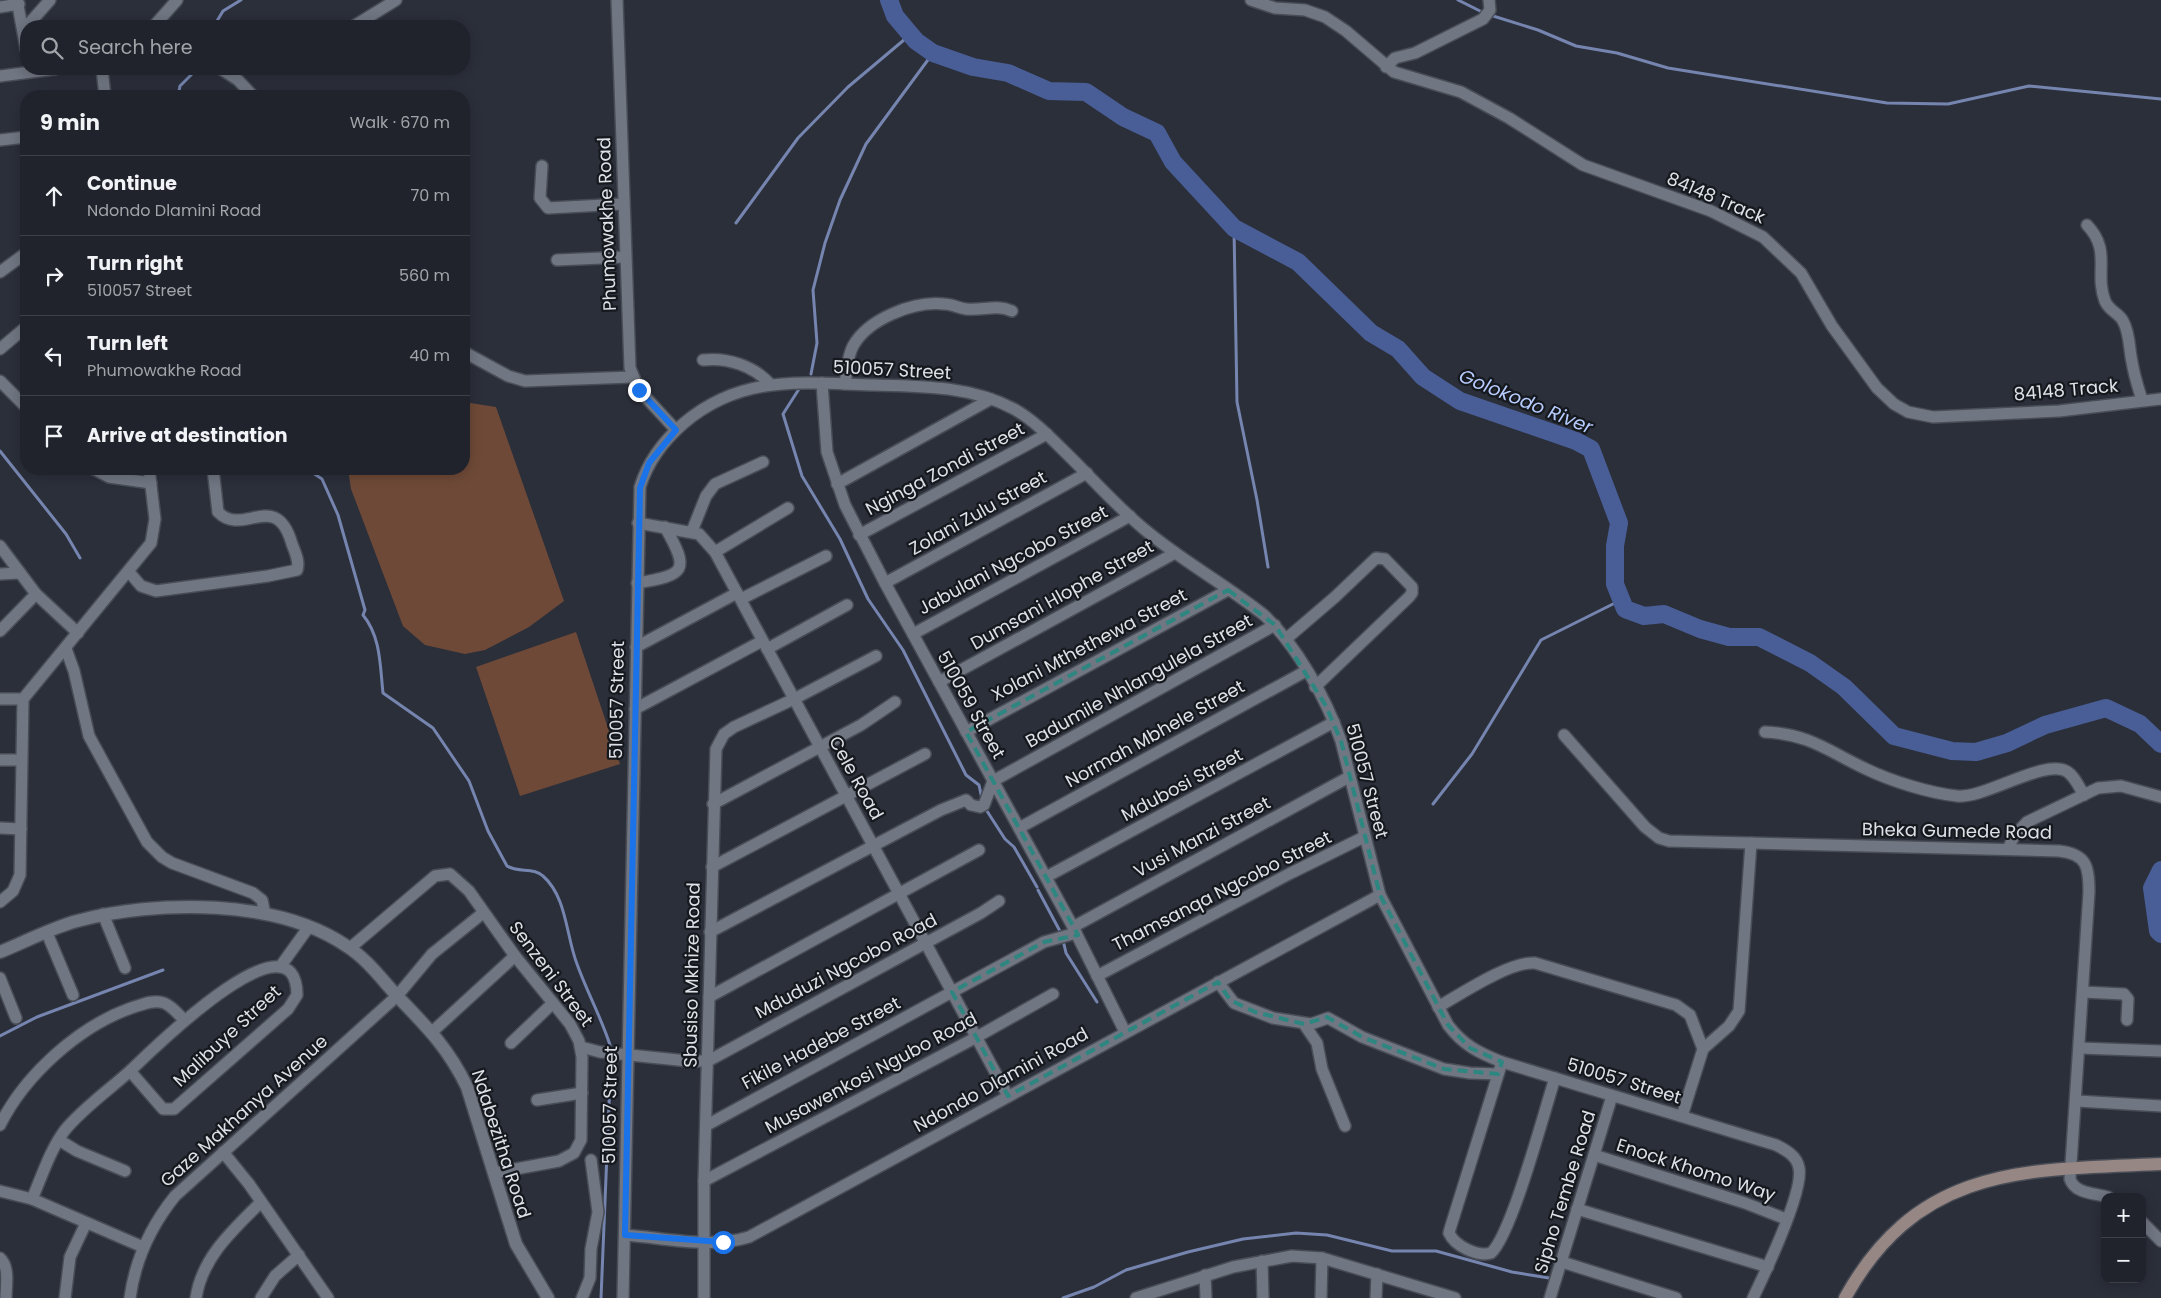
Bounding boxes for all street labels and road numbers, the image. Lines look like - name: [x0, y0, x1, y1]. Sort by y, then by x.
- street label: Phumowakhe Road: [591, 137, 622, 311]
- street label: 84148 Track: [1663, 166, 1770, 230]
- street label: 510057 Street: [832, 354, 952, 385]
- street label: 84148 Track: [2013, 372, 2120, 407]
- street label: Nginga Zondi Street: [861, 416, 1029, 521]
- street label: Zolani Zulu Street: [905, 464, 1051, 561]
- street label: Jabulani Ngcobo Street: [914, 499, 1112, 620]
- street label: Dumsani Hlophe Street: [966, 534, 1158, 655]
- street label: Xolani Mthethewa Street: [986, 582, 1191, 707]
- street label: Badumile Nhlangulela Street: [1021, 608, 1257, 754]
- street label: 510057 Street: [603, 641, 630, 759]
- street label: 510059 Street: [931, 646, 1011, 763]
- street label: Normah Mbhele Street: [1061, 674, 1249, 793]
- street label: 510057 Street: [1340, 720, 1395, 841]
- street label: Cele Road: [823, 731, 890, 824]
- street label: Mdubosi Street: [1117, 742, 1247, 827]
- street label: Vusi Manzi Street: [1129, 790, 1275, 883]
- street label: Bheka Gumede Road: [1862, 816, 2052, 845]
- street label: Thamsanqa Ngcobo Street: [1108, 824, 1336, 957]
- street label: Sbusiso Mkhize Road: [677, 882, 706, 1068]
- street label: Mduduzi Ngcobo Road: [750, 907, 941, 1024]
- street label: Senzeni Street: [503, 916, 599, 1032]
- street label: Malibuye Street: [167, 979, 286, 1092]
- street label: Fikile Hadebe Street: [737, 990, 905, 1095]
- street label: Musawenkosi Ngubo Road: [760, 1006, 981, 1139]
- street label: Ndondo Dlamini Road: [909, 1021, 1093, 1138]
- street label: Gaze Makhanya Avenue: [155, 1029, 333, 1193]
- street label: 510057 Street: [596, 1046, 623, 1164]
- street label: 510057 Street: [1564, 1051, 1684, 1110]
- street label: Ndabezitha Road: [466, 1066, 537, 1221]
- street label: Sipho Tembe Road: [1528, 1107, 1601, 1277]
- street label: Enock Khomo Way: [1613, 1132, 1779, 1207]

